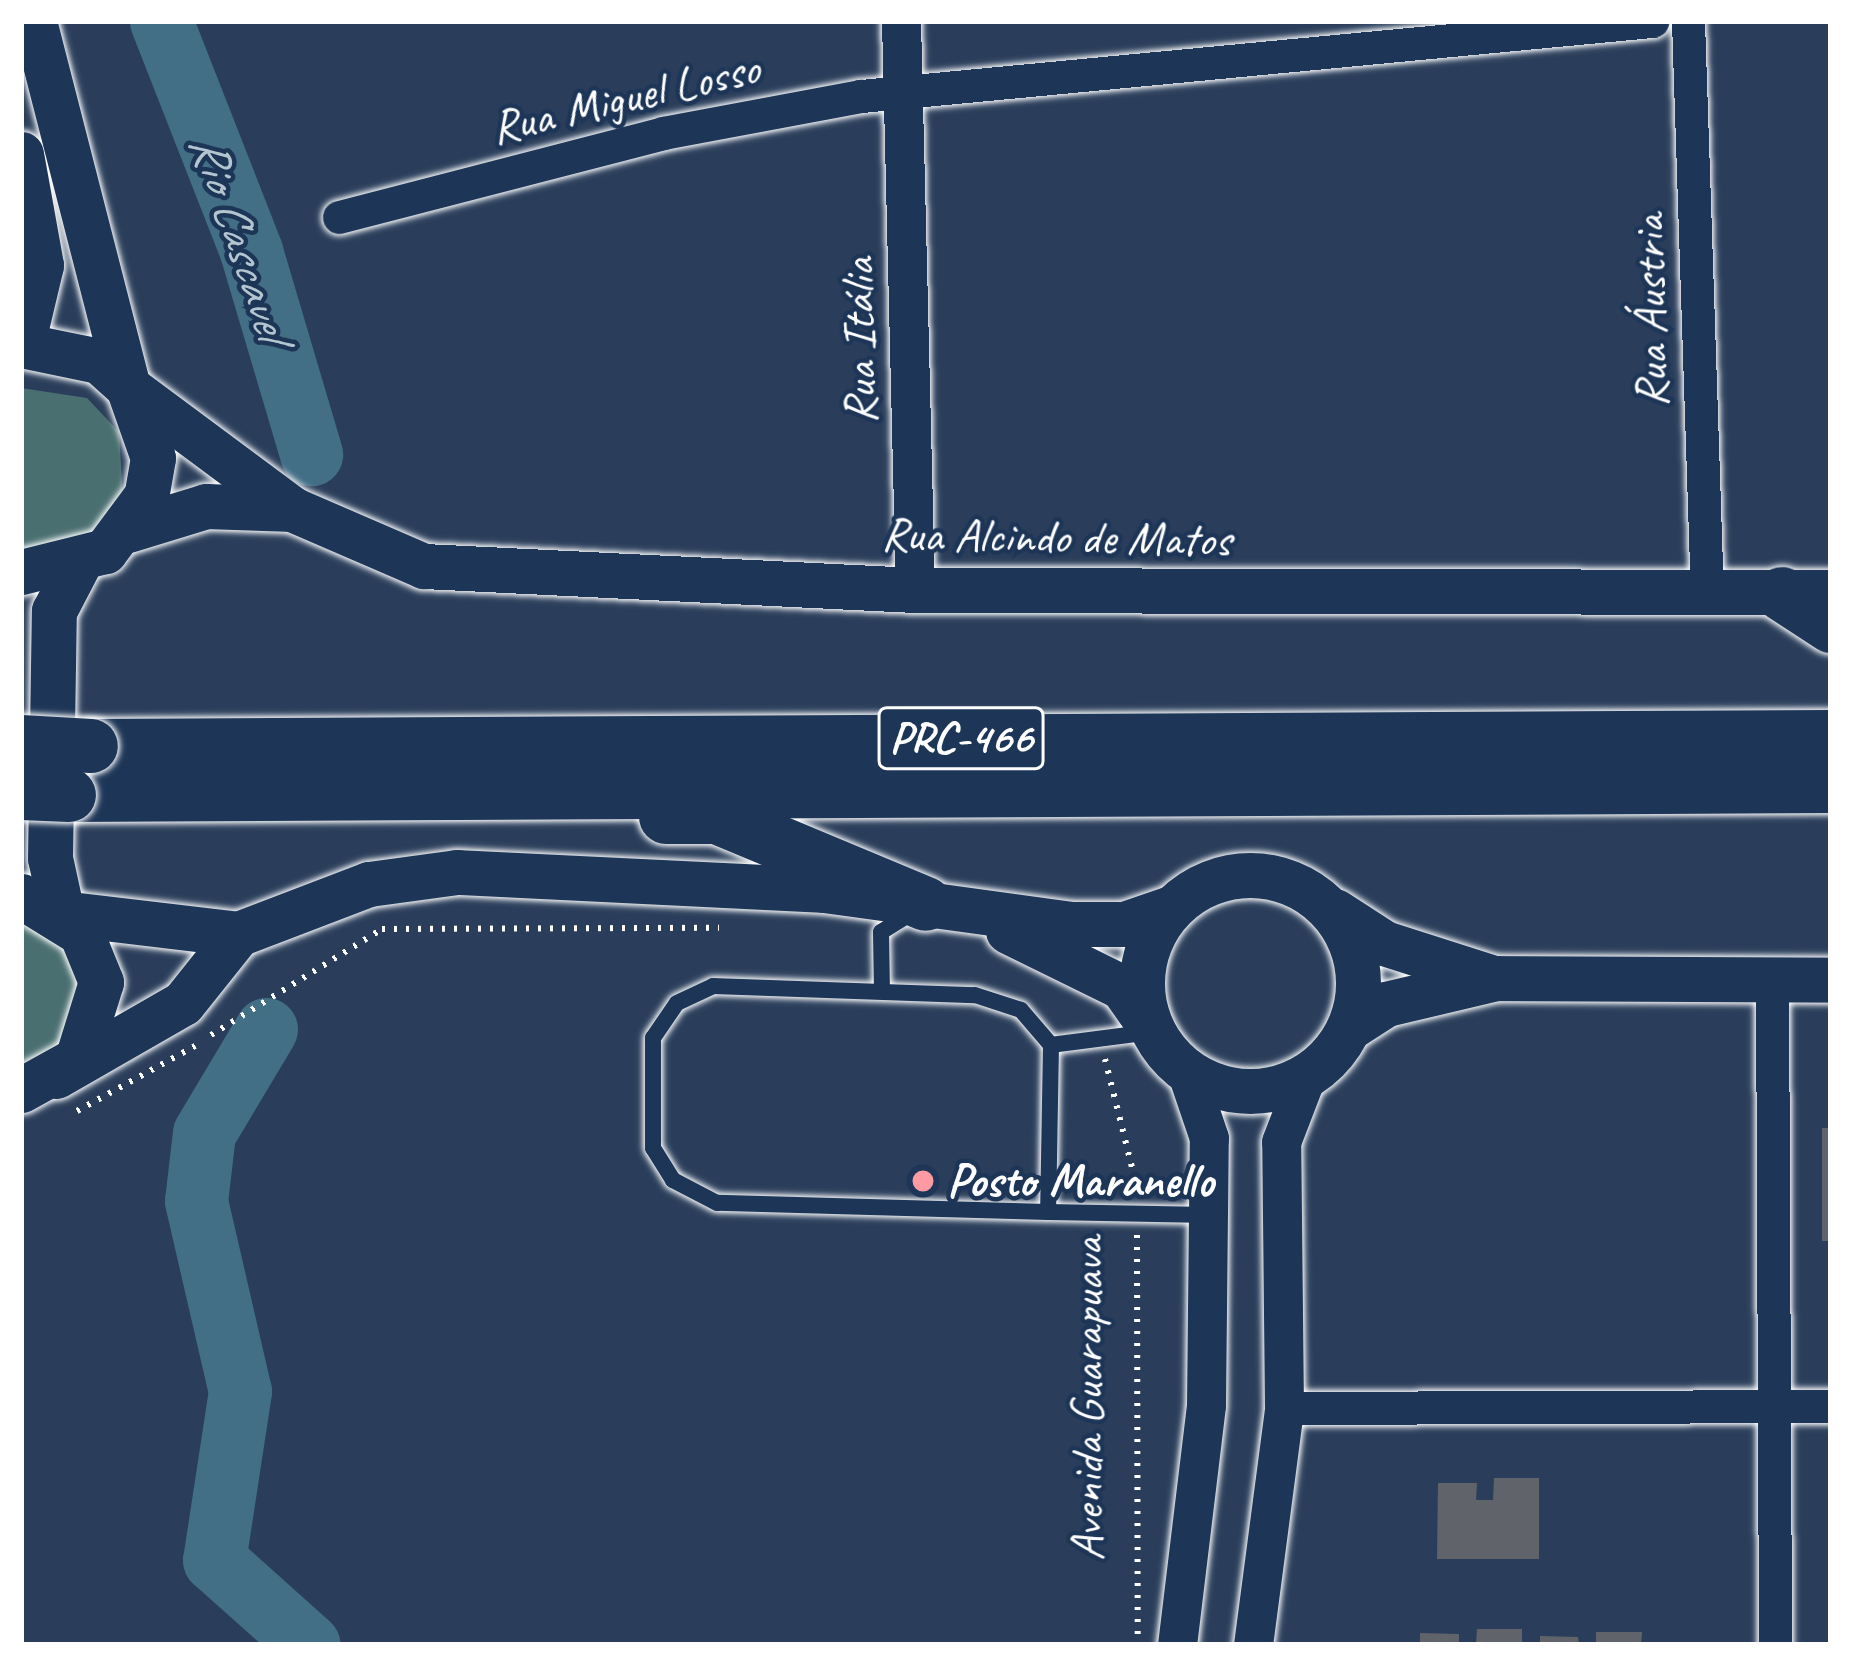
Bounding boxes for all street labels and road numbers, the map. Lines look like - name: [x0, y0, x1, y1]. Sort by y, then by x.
- street label: Rua Miguel Losso: [485, 39, 765, 157]
- street label: Rua Áustria: [1620, 214, 1680, 408]
- street label: Rua Itália: [829, 258, 889, 424]
- street label: Rua Alcindo de Matos: [880, 505, 1232, 569]
- road number: PRC-466: [877, 699, 1045, 777]
- street label: Avenida Guarapuava: [1058, 1237, 1116, 1561]

